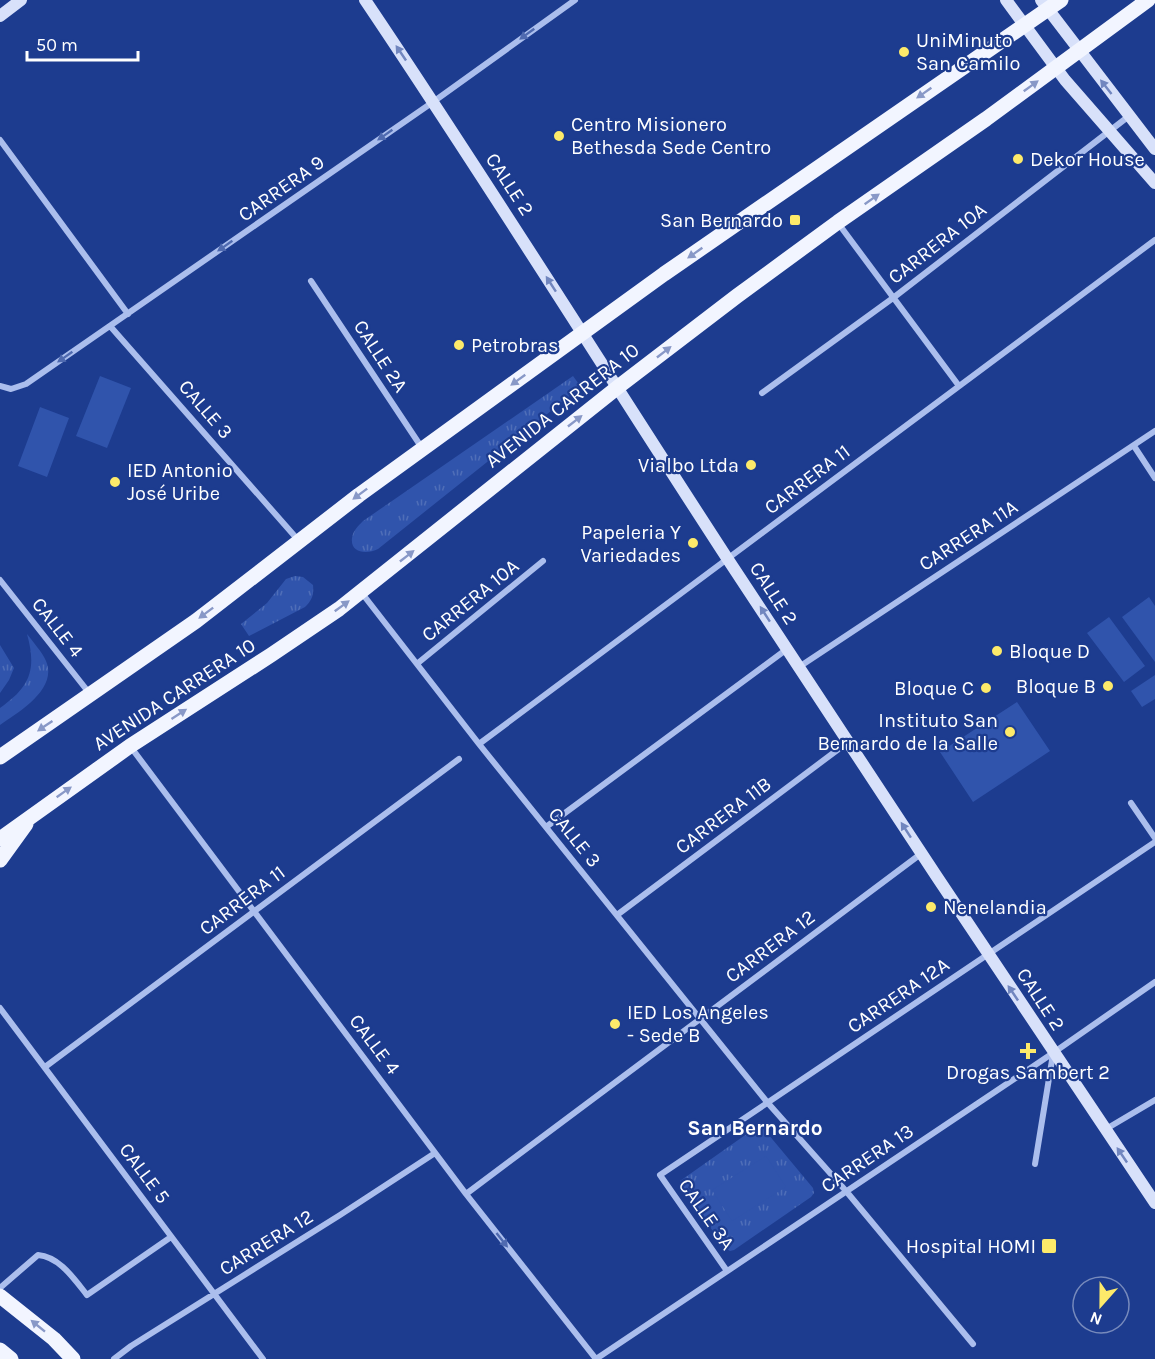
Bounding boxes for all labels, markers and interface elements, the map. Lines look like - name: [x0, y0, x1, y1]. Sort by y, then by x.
- scale bar: [27, 24, 138, 62]
- one-way arrow: [520, 28, 536, 40]
- place label: UniMinuto San Camilo: [916, 29, 1020, 75]
- text: 50 m: [36, 34, 78, 56]
- marker: UniMinuto San Camilo: [897, 45, 911, 59]
- one-way arrow: [395, 46, 407, 62]
- one-way arrow: [1100, 79, 1112, 95]
- one-way arrow: [1022, 80, 1038, 92]
- one-way arrow: [916, 87, 932, 99]
- place label: Centro Misionero Bethesda Sede Centro: [571, 113, 771, 159]
- one-way arrow: [378, 129, 394, 141]
- marker: Centro Misionero Bethesda Sede Centro: [552, 129, 566, 143]
- place label: Dekor House: [1030, 148, 1145, 171]
- street label: CALLE 2: [481, 149, 538, 220]
- street label: CARRERA 9: [234, 150, 329, 226]
- marker: Dekor House: [1011, 152, 1025, 166]
- one-way arrow: [864, 193, 879, 205]
- street label: CARRERA 10A: [884, 198, 991, 289]
- place label: San Bernardo: [660, 209, 783, 232]
- marker: San Bernardo: [788, 213, 802, 227]
- one-way arrow: [217, 240, 233, 251]
- one-way arrow: [687, 247, 703, 259]
- one-way arrow: [546, 276, 557, 292]
- street label: CALLE 2A: [349, 316, 412, 397]
- place label: Petrobras: [471, 334, 559, 357]
- marker: Petrobras: [452, 338, 466, 352]
- street label: AVENIDA CARRERA 10: [481, 338, 644, 473]
- one-way arrow: [656, 346, 672, 358]
- one-way arrow: [57, 351, 73, 363]
- one-way arrow: [511, 374, 527, 386]
- street label: CALLE 3: [174, 375, 237, 443]
- one-way arrow: [568, 415, 583, 427]
- street label: CARRERA 11: [760, 440, 855, 519]
- place label: Vialbo Ltda: [638, 454, 739, 477]
- marker: Vialbo Ltda: [744, 458, 758, 472]
- place label: IED Antonio José Uribe: [127, 459, 233, 505]
- marker: IED Antonio José Uribe: [108, 475, 122, 489]
- one-way arrow: [353, 488, 368, 500]
- street label: CARRERA 11A: [915, 495, 1022, 576]
- place label: Papeleria Y Variedades: [580, 521, 681, 567]
- marker: Papeleria Y Variedades: [686, 536, 700, 550]
- one-way arrow: [399, 550, 415, 562]
- street label: CARRERA 10A: [417, 554, 523, 646]
- street label: CALLE 2: [745, 558, 802, 629]
- street label: CALLE 4: [27, 593, 88, 662]
- one-way arrow: [333, 600, 349, 612]
- one-way arrow: [759, 606, 770, 623]
- one-way arrow: [198, 607, 214, 620]
- street label: AVENIDA CARRERA 10: [89, 633, 260, 755]
- place label: Bloque D: [1009, 640, 1090, 663]
- marker: Bloque D: [990, 644, 1004, 658]
- place label: Bloque B: [1016, 675, 1096, 698]
- place label: Bloque C: [894, 677, 974, 700]
- marker: Bloque B: [1101, 679, 1115, 693]
- marker: Bloque C: [979, 681, 993, 695]
- one-way arrow: [171, 709, 188, 720]
- place label: Instituto San Bernardo de la Salle: [817, 709, 998, 755]
- one-way arrow: [38, 720, 54, 732]
- marker: Instituto San Bernardo de la Salle: [1003, 725, 1017, 739]
- street label: CARRERA 11B: [671, 772, 776, 859]
- one-way arrow: [56, 786, 72, 798]
- street label: CALLE 3: [544, 803, 606, 872]
- one-way arrow: [901, 822, 912, 838]
- street label: CARRERA 11: [195, 861, 290, 940]
- place label: Nenelandia: [943, 896, 1047, 919]
- marker: Nenelandia: [924, 900, 938, 914]
- street label: CARRERA 12: [721, 905, 820, 988]
- street label: CARRERA 12A: [843, 953, 953, 1038]
- street label: CALLE 2: [1012, 964, 1069, 1035]
- one-way arrow: [1008, 985, 1019, 1001]
- place label: IED Los Angeles - Sede B: [627, 1001, 769, 1047]
- street label: CALLE 4: [344, 1010, 405, 1079]
- marker: IED Los Angeles - Sede B: [608, 1017, 622, 1031]
- marker: Drogas Sambert 2: [1021, 1044, 1035, 1058]
- place label: Drogas Sambert 2: [946, 1061, 1110, 1084]
- district label: San Bernardo: [687, 1116, 823, 1140]
- street label: CARRERA 13: [817, 1119, 918, 1198]
- street label: CALLE 5: [114, 1139, 175, 1208]
- one-way arrow: [1117, 1146, 1128, 1163]
- street label: CALLE 3A: [674, 1174, 739, 1254]
- street label: CARRERA 12: [215, 1205, 317, 1280]
- one-way arrow: [496, 1232, 509, 1248]
- place label: Hospital HOMI: [906, 1235, 1036, 1258]
- marker: Hospital HOMI: [1040, 1237, 1058, 1255]
- north arrow: [1071, 1275, 1131, 1335]
- text: N: [1087, 1308, 1105, 1329]
- one-way arrow: [30, 1320, 46, 1333]

